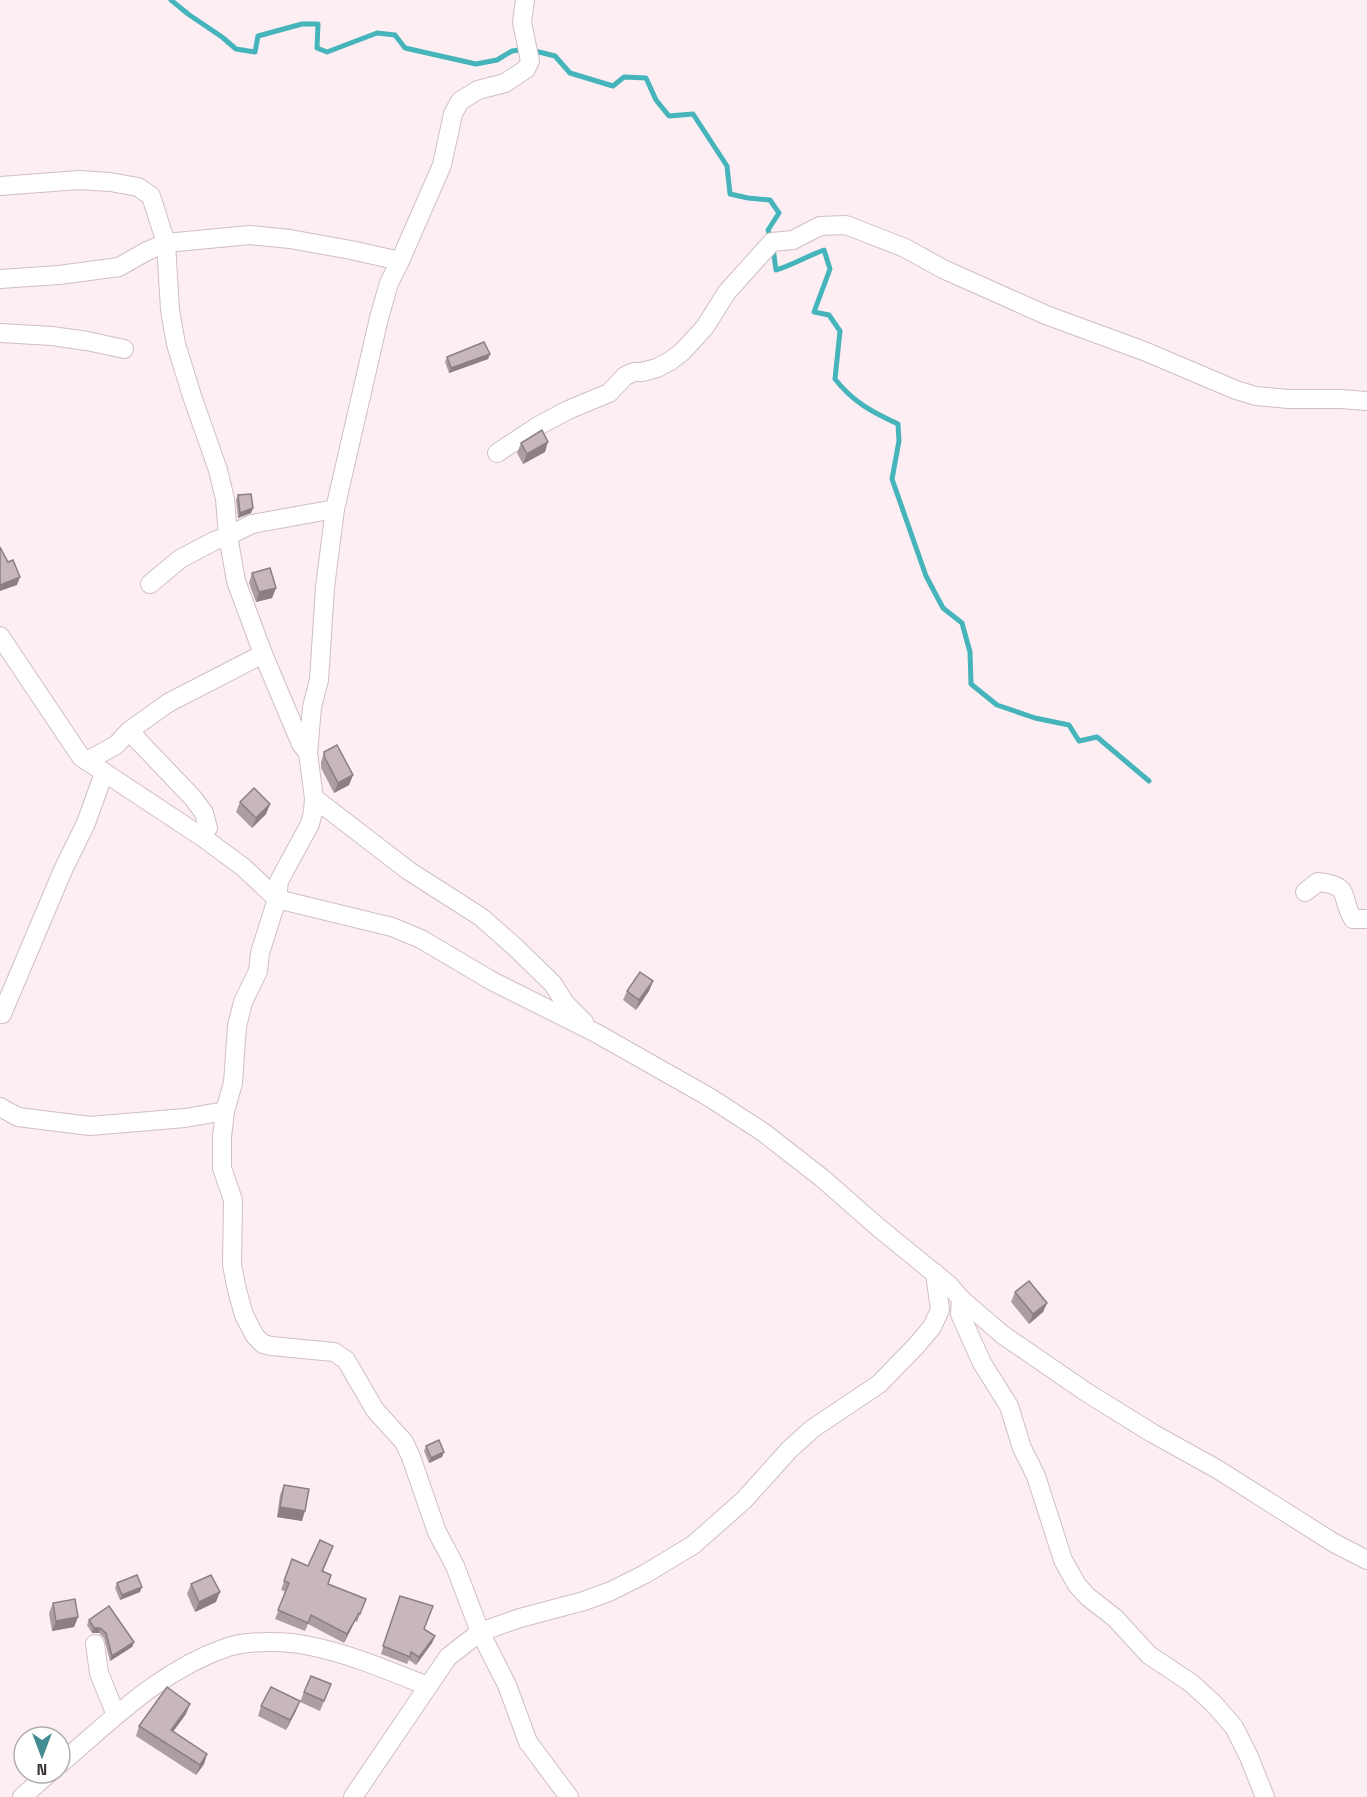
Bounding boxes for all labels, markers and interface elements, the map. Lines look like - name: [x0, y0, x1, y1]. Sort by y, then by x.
- north arrow: [12, 1725, 72, 1785]
- text: N: [37, 1759, 47, 1780]

